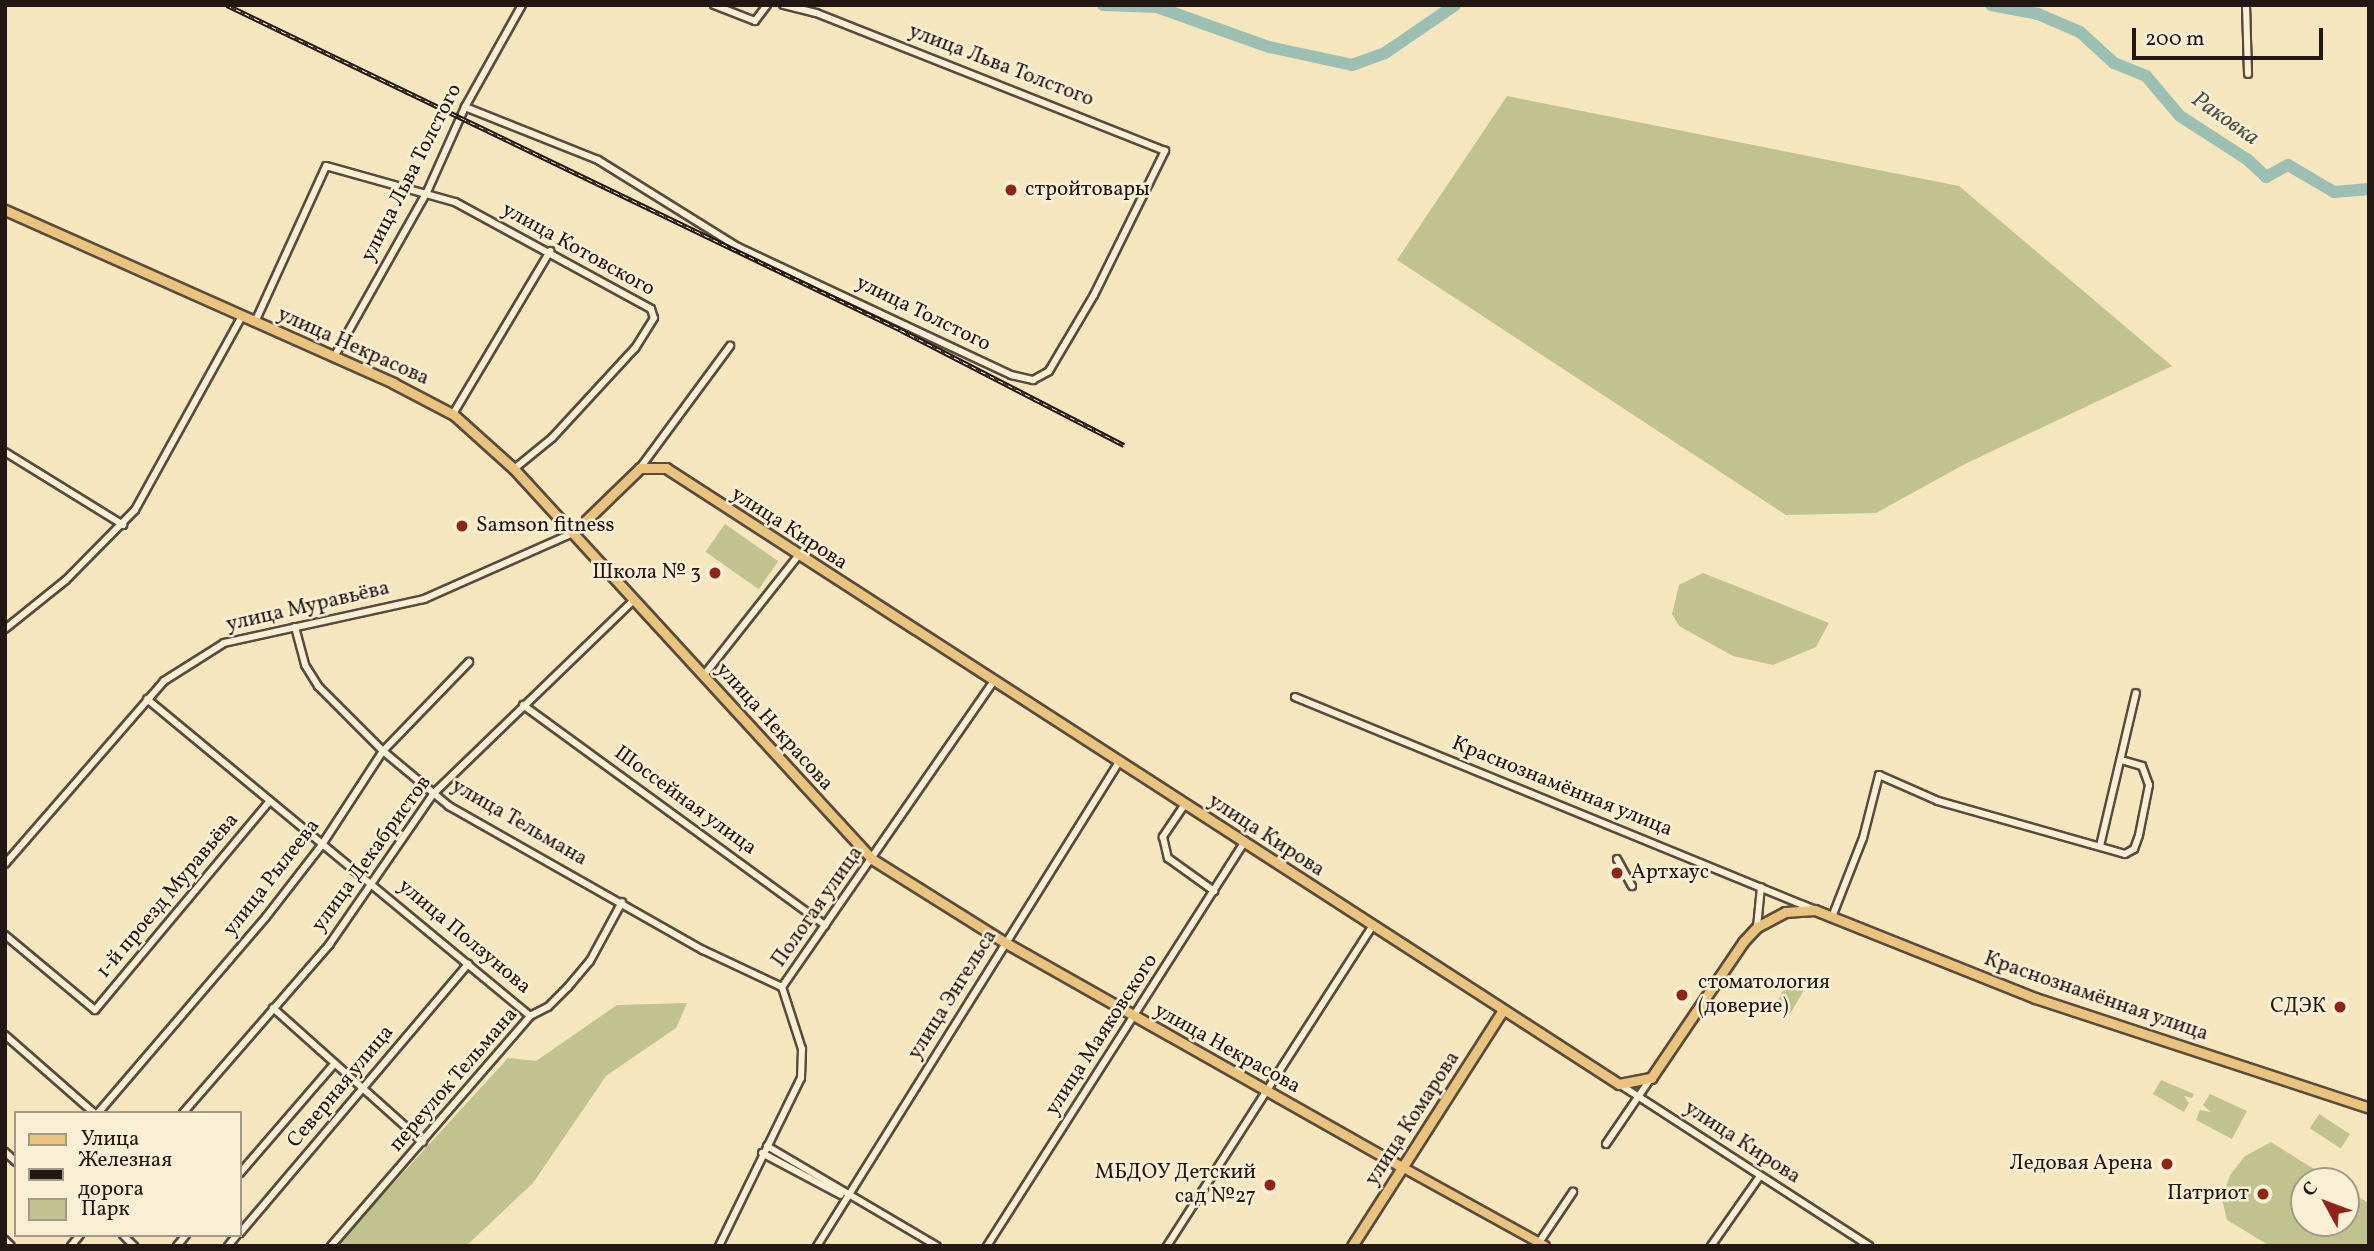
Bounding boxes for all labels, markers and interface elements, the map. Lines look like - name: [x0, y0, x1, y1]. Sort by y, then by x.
- scale bar: [2136, 14, 2327, 58]
- street label: улица Льва Толстого: [904, 19, 1098, 113]
- text: 200 m: [2145, 25, 2205, 54]
- street label: улица Льва Толстого: [356, 79, 468, 267]
- water label: Раковка: [2186, 86, 2264, 152]
- place label: стройтовары: [1025, 177, 1150, 203]
- marker: стройтовары: [1003, 182, 1019, 198]
- street label: улица Котовского: [497, 198, 659, 302]
- street label: улица Толстого: [851, 270, 995, 358]
- street label: улица Некрасова: [273, 302, 433, 392]
- street label: улица Кирова: [726, 482, 852, 576]
- place label: Samson fitness: [476, 513, 615, 539]
- marker: Samson fitness: [454, 518, 470, 534]
- place label: Школа № 3: [592, 560, 701, 586]
- marker: Школа № 3: [707, 565, 723, 581]
- street label: улица Муравьёва: [224, 576, 392, 638]
- street label: улица Некрасова: [710, 658, 838, 796]
- street label: Краснознамённая улица: [1448, 731, 1676, 843]
- street label: Шоссейная улица: [609, 741, 761, 861]
- street label: улица Декабристов: [307, 771, 437, 937]
- street label: улица Тельмана: [446, 774, 592, 872]
- street label: улица Кирова: [1203, 789, 1329, 883]
- street label: 1-й проезд Муравьёва: [91, 808, 245, 984]
- street label: улица Рылеева: [218, 814, 326, 942]
- street label: Пологая улица: [767, 841, 869, 973]
- place label: Артхаус: [1631, 860, 1709, 886]
- marker: Артхаус: [1609, 865, 1625, 881]
- street label: улица Ползунова: [392, 874, 536, 1000]
- street label: улица Энгельса: [903, 925, 1003, 1065]
- street label: Краснознамённая улица: [1980, 947, 2212, 1047]
- street label: улица Маяковского: [1040, 949, 1164, 1121]
- place label: стоматология (доверие): [1698, 970, 1830, 1020]
- marker: стоматология (доверие): [1672, 985, 1692, 1005]
- place label: СДЭК: [2270, 994, 2326, 1020]
- street label: улица Некрасова: [1149, 998, 1305, 1100]
- marker: СДЭК: [2332, 999, 2348, 1015]
- street label: переулок Тельмана: [384, 1002, 524, 1158]
- street label: Северная улица: [282, 1020, 400, 1154]
- street label: улица Комарова: [1360, 1047, 1466, 1191]
- street label: улица Кирова: [1679, 1096, 1805, 1190]
- legend: [14, 1111, 242, 1237]
- text: Улица: [81, 1125, 139, 1154]
- text: Железная дорога: [78, 1146, 172, 1204]
- place label: Ледовая Арена: [2010, 1151, 2153, 1177]
- marker: Ледовая Арена: [2159, 1156, 2175, 1172]
- place label: МБДОУ Детский сад №27: [1094, 1160, 1256, 1210]
- north arrow: [2290, 1167, 2360, 1237]
- text: С: [2297, 1176, 2324, 1203]
- marker: МБДОУ Детский сад №27: [1262, 1177, 1278, 1193]
- place label: Патриот: [2167, 1181, 2249, 1207]
- marker: Патриот: [2255, 1186, 2271, 1202]
- text: Парк: [81, 1195, 130, 1224]

